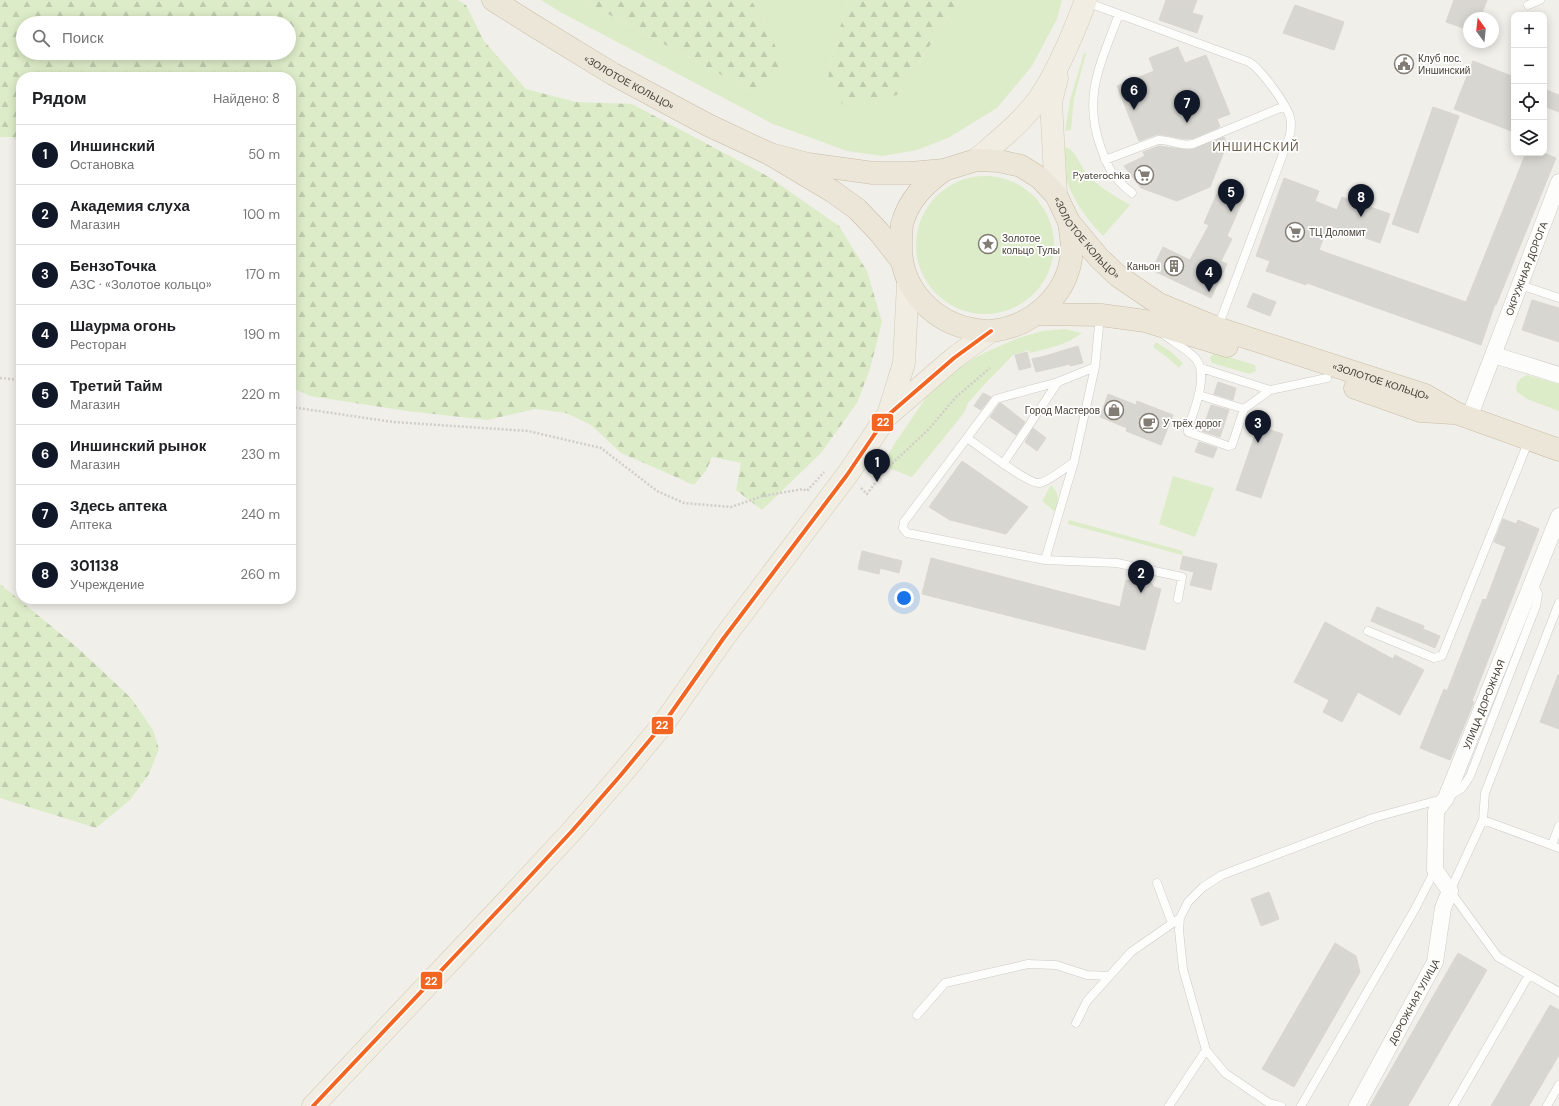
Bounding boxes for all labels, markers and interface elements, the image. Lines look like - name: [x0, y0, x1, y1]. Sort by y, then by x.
- north arrow: [1463, 12, 1499, 48]
- map controls: [1511, 12, 1547, 156]
- button: +: [1511, 12, 1547, 48]
- search box: [16, 16, 296, 60]
- icon: search: [30, 27, 52, 49]
- text: Поиск: [62, 28, 104, 48]
- button: −: [1511, 48, 1547, 84]
- street label: «ЗОЛОТОЕ КОЛЬЦО»: [582, 51, 677, 112]
- place label: Клуб пос. Иншинский: [1418, 52, 1470, 77]
- public building icon: Клуб пос. Иншинский: [1393, 53, 1415, 75]
- pin: 6: [1121, 77, 1147, 110]
- button: locate: [1511, 84, 1547, 120]
- text: Рядом: [32, 87, 87, 109]
- text: Найдено: 8: [213, 90, 280, 107]
- pin: 7: [1174, 90, 1200, 123]
- button: layers: [1511, 120, 1547, 156]
- text: Иншинский: [70, 136, 155, 156]
- district label: ИНШИНСКИЙ: [1212, 139, 1300, 155]
- text: 1: [43, 146, 47, 163]
- text: 50 m: [248, 146, 280, 163]
- text: Остановка: [70, 156, 134, 173]
- supermarket icon: Pyaterochka: [1133, 164, 1155, 186]
- place label: Pyaterochka: [1073, 169, 1130, 182]
- pin: 5: [1218, 179, 1244, 212]
- pin: 8: [1348, 184, 1374, 217]
- street label: «ЗОЛОТОЕ КОЛЬЦО»: [1051, 194, 1123, 282]
- text: Академия слуха: [70, 196, 190, 216]
- text: 2: [41, 206, 49, 223]
- text: 100 m: [243, 206, 280, 223]
- text: Магазин: [70, 216, 120, 233]
- street label: ОКРУЖНАЯ ДОРОГА: [1502, 219, 1550, 317]
- supermarket icon: ТЦ Доломит: [1284, 221, 1306, 243]
- place label: ТЦ Доломит: [1309, 226, 1366, 239]
- place label: Золотое кольцо Тулы: [1002, 232, 1060, 257]
- place icon: Золотое кольцо Тулы: [977, 233, 999, 255]
- building icon: Каньон: [1163, 255, 1185, 277]
- text: БензоТочка: [70, 256, 156, 276]
- pin: 4: [1196, 259, 1222, 292]
- place label: Каньон: [1127, 260, 1160, 273]
- text: 3: [41, 266, 49, 283]
- text: 170 m: [245, 266, 280, 283]
- text: АЗС · «Золотое кольцо»: [70, 276, 212, 293]
- text: Шаурма огонь: [70, 316, 176, 336]
- text: 4: [41, 326, 49, 343]
- text: 190 m: [244, 326, 280, 343]
- text: Ресторан: [70, 336, 127, 353]
- street label: «ЗОЛОТОЕ КОЛЬЦО»: [1331, 359, 1433, 403]
- text: Третий Тайм: [70, 376, 163, 396]
- text: 5: [41, 386, 49, 403]
- text: 220 m: [241, 386, 280, 403]
- text: Магазин: [70, 396, 120, 413]
- shop icon: Город Мастеров: [1103, 399, 1125, 421]
- place label: Город Мастеров: [1025, 404, 1100, 417]
- pin: 3: [1245, 410, 1271, 443]
- cafe icon: У трёх дорог: [1138, 412, 1160, 434]
- line badge: 22: [871, 413, 894, 432]
- text: 22: [877, 415, 889, 429]
- place label: У трёх дорог: [1163, 417, 1222, 430]
- text: Иншинский рынок: [70, 436, 206, 456]
- text: 6: [41, 446, 49, 463]
- text: 230 m: [241, 446, 280, 463]
- pin: 1: [864, 449, 890, 482]
- text: Магазин: [70, 456, 120, 473]
- text: Здесь аптека: [70, 496, 167, 516]
- text: 7: [42, 506, 48, 523]
- text: 240 m: [241, 506, 280, 523]
- text: Аптека: [70, 516, 112, 533]
- text: 301138: [70, 556, 119, 576]
- pin: 2: [1128, 560, 1154, 593]
- text: 8: [41, 566, 49, 583]
- text: 260 m: [240, 566, 280, 583]
- text: Учреждение: [70, 576, 145, 593]
- your location: [894, 588, 914, 608]
- street label: УЛИЦА ДОРОЖНАЯ: [1460, 657, 1507, 751]
- line badge: 22: [651, 716, 674, 735]
- text: 22: [656, 718, 668, 732]
- street label: ДОРОЖНАЯ УЛИЦА: [1385, 956, 1442, 1046]
- line badge: 22: [420, 971, 443, 990]
- text: 22: [425, 974, 437, 988]

